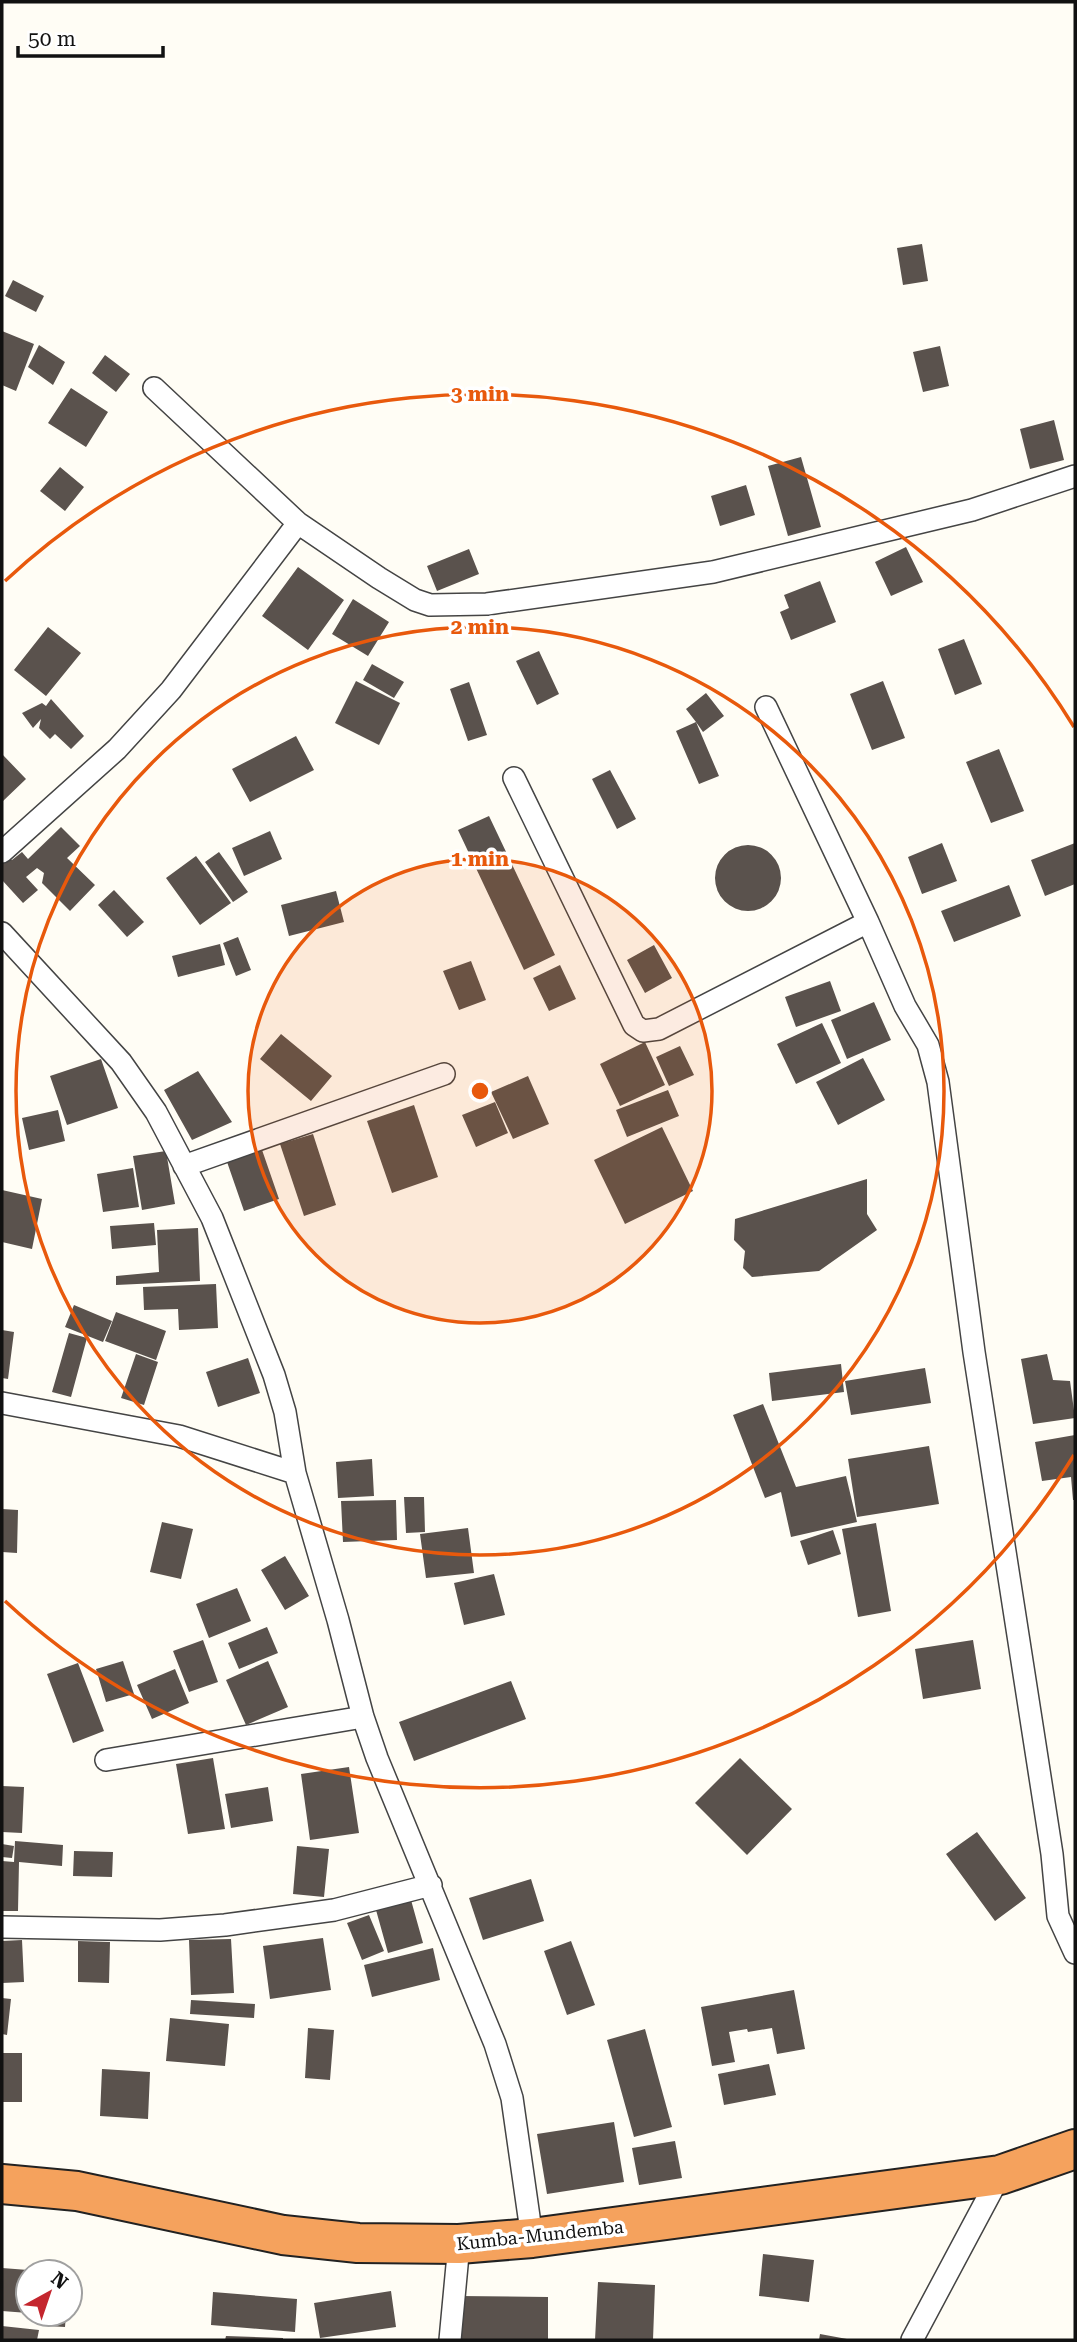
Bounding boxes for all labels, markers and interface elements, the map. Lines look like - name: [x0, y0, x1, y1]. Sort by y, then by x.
- scale bar: [18, 14, 163, 58]
- text: 50 m: [28, 27, 76, 51]
- text: 3 min: [451, 382, 509, 406]
- text: 2 min: [451, 615, 509, 639]
- text: 1 min: [451, 847, 509, 871]
- centre of rings: [468, 1079, 492, 1103]
- street label: Kumba-Mundemba: [455, 2216, 625, 2254]
- north arrow: [14, 2258, 84, 2328]
- text: N: [47, 2267, 73, 2294]

